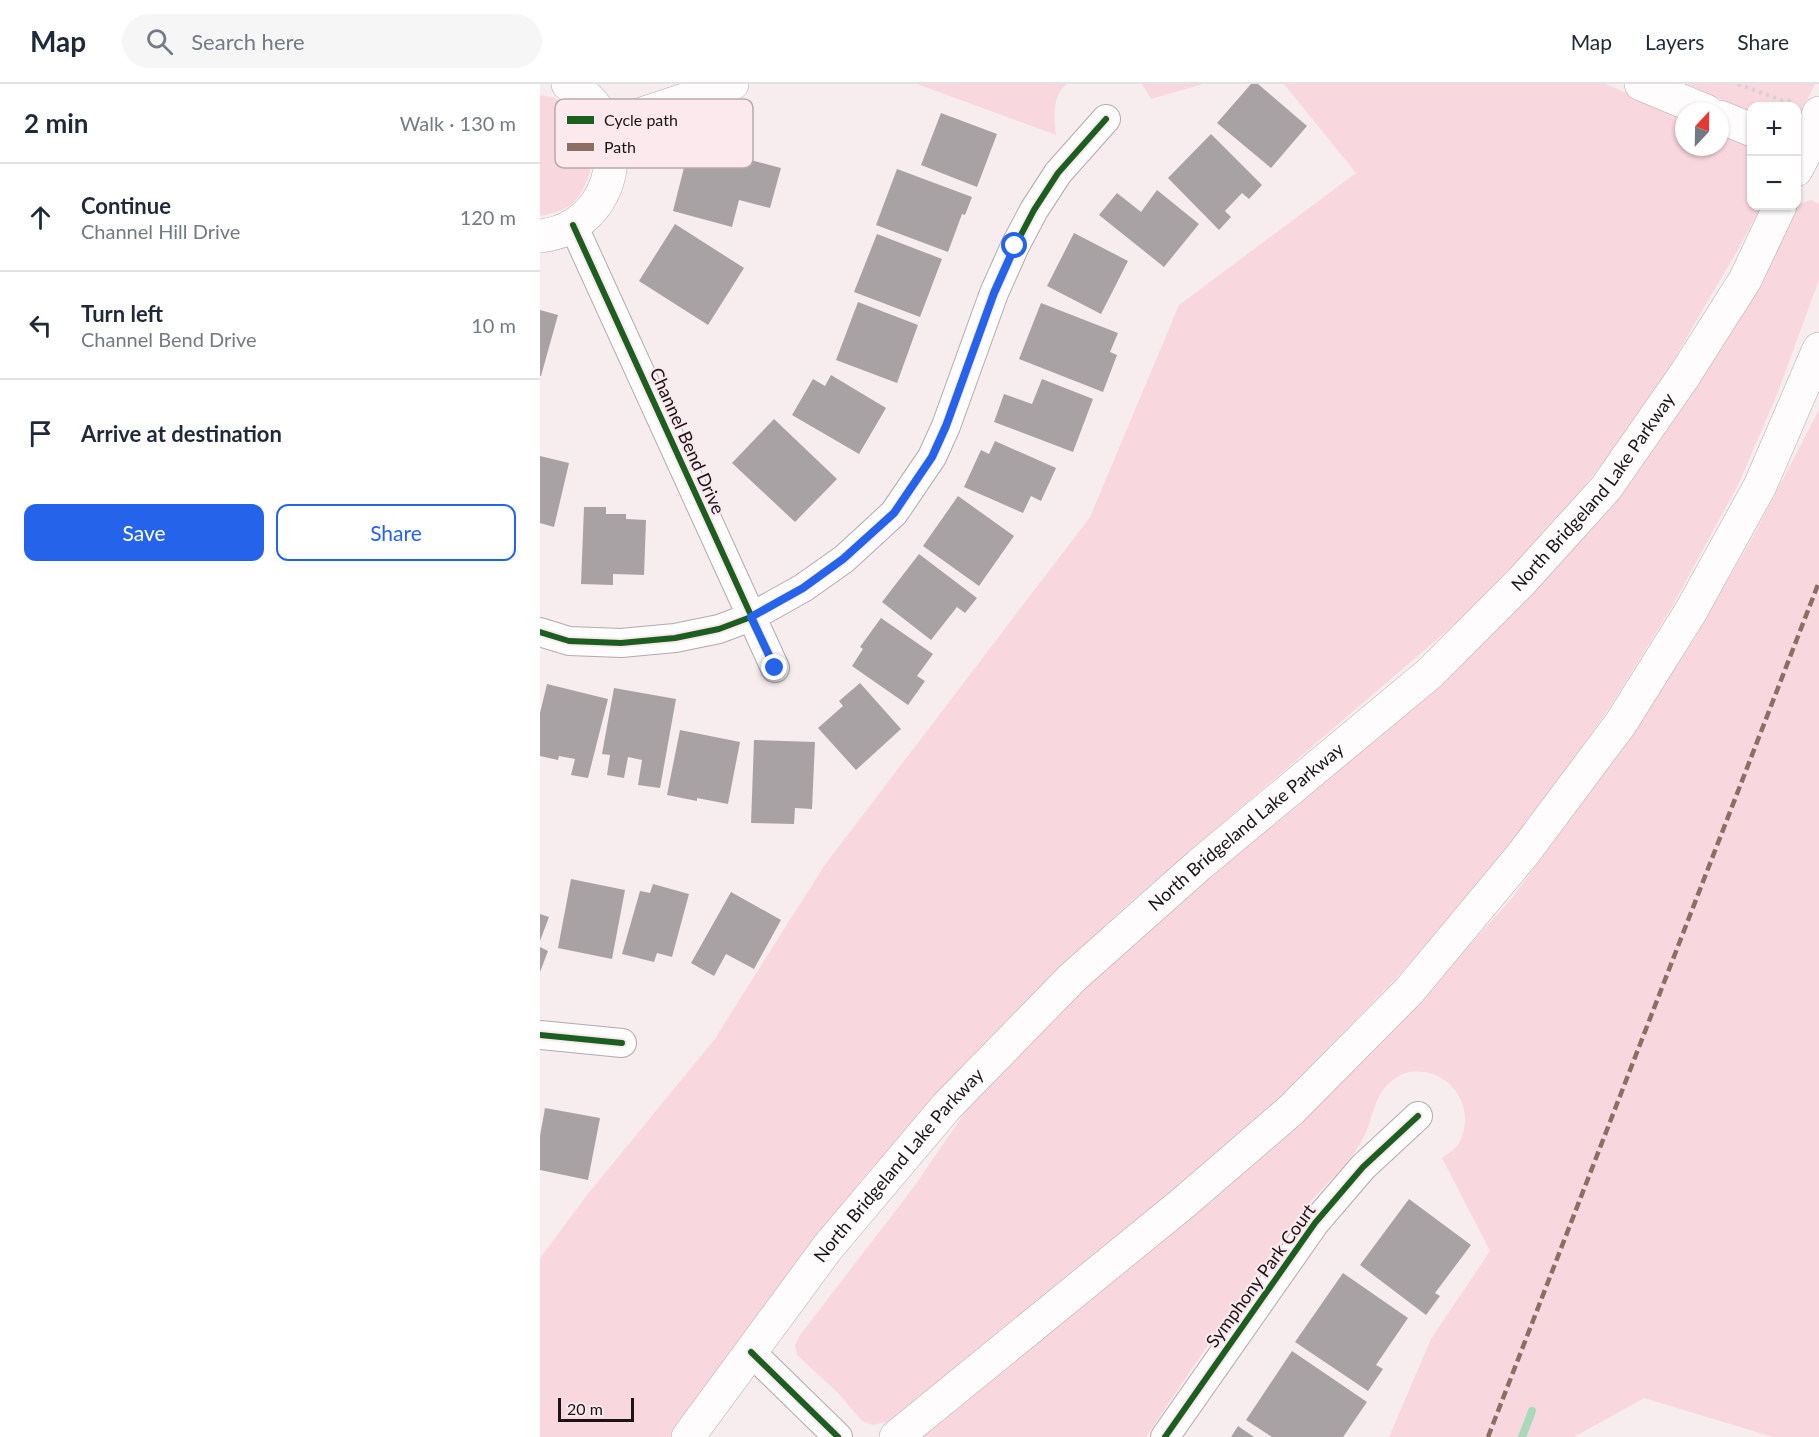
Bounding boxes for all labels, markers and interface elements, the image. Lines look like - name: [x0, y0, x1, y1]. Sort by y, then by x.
- search box: [122, 14, 542, 68]
- text: Map: [30, 24, 86, 58]
- icon: search: [143, 25, 176, 58]
- text: Search here: [191, 28, 305, 55]
- text: Map: [1571, 29, 1612, 54]
- text: Layers: [1645, 29, 1704, 54]
- text: Share: [1737, 29, 1789, 54]
- legend: [555, 99, 753, 168]
- north arrow: [1675, 102, 1729, 156]
- map controls: [1747, 102, 1801, 210]
- button: +: [1747, 102, 1801, 156]
- text: 2 min: [24, 107, 88, 139]
- text: Cycle path: [604, 110, 678, 129]
- text: Walk · 130 m: [400, 111, 516, 135]
- text: Path: [604, 137, 636, 156]
- button: −: [1747, 156, 1801, 210]
- text: Continue: [81, 192, 171, 219]
- icon: ahead: [24, 201, 57, 234]
- text: 120 m: [460, 205, 516, 229]
- text: Channel Hill Drive: [81, 219, 240, 243]
- route start: [1001, 232, 1027, 258]
- text: Turn left: [81, 300, 163, 327]
- icon: left: [24, 309, 57, 342]
- text: 10 m: [471, 313, 516, 337]
- text: Channel Bend Drive: [81, 327, 257, 351]
- street label: Channel Bend Drive: [646, 364, 730, 517]
- street label: North Bridgeland Lake Parkway: [1506, 388, 1679, 595]
- icon: arrive: [24, 417, 57, 450]
- text: Arrive at destination: [81, 420, 282, 447]
- button: Save: [24, 504, 264, 561]
- button: Share: [276, 504, 516, 561]
- route end: [761, 654, 787, 680]
- street label: North Bridgeland Lake Parkway: [1143, 737, 1348, 915]
- street label: North Bridgeland Lake Parkway: [809, 1063, 988, 1266]
- street label: Symphony Park Court: [1201, 1199, 1320, 1351]
- scale bar: [558, 1395, 634, 1422]
- text: 20 m: [567, 1399, 603, 1418]

